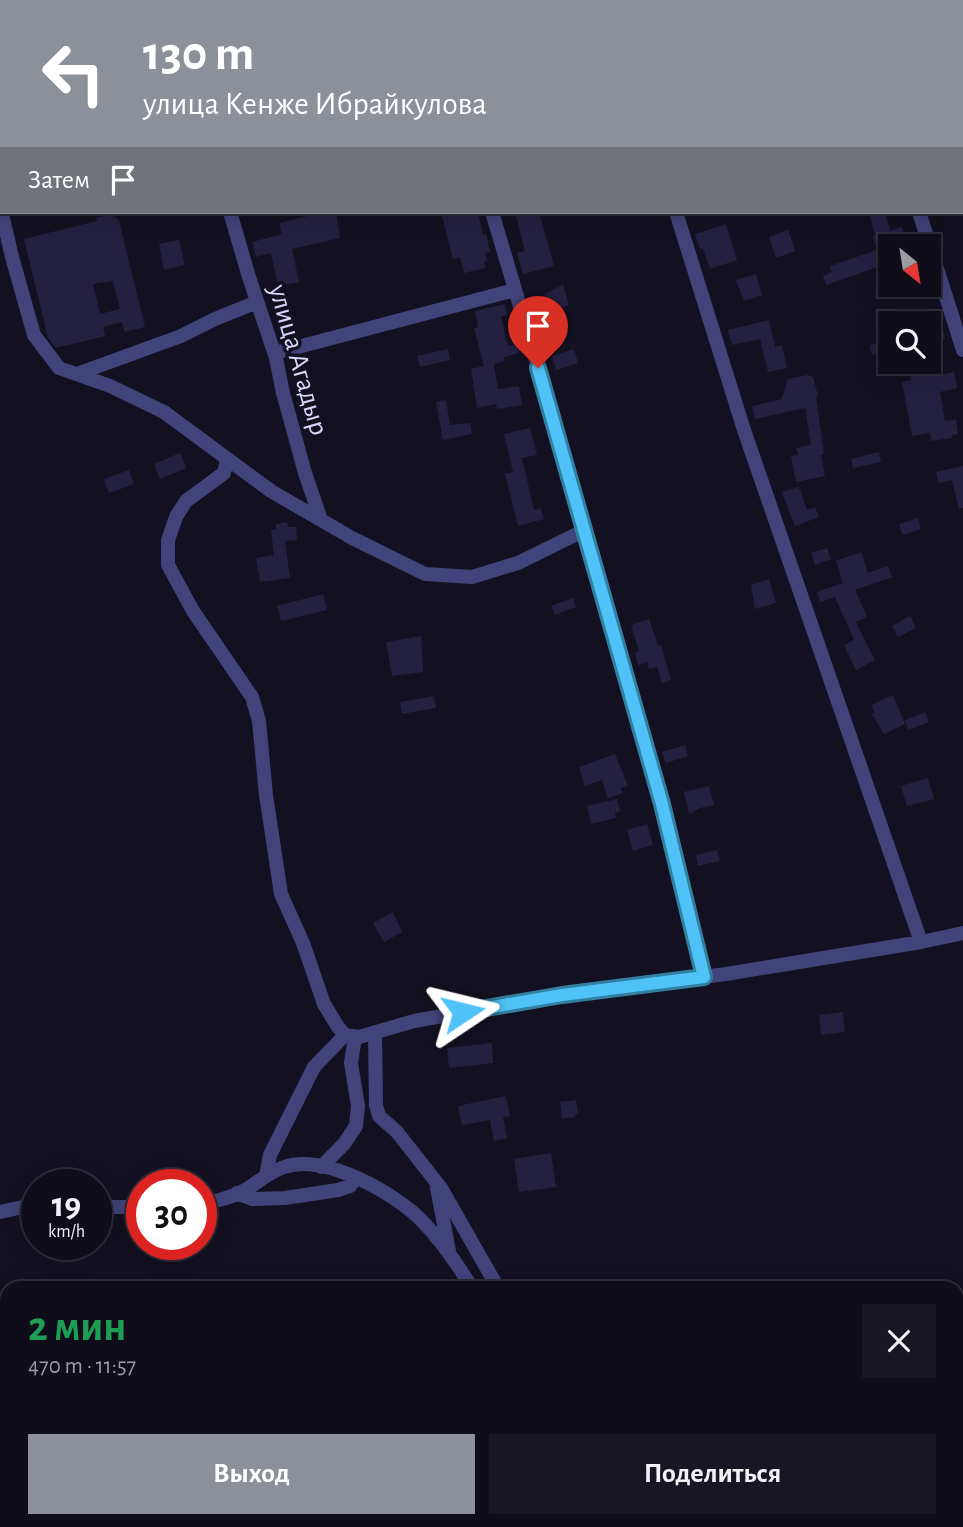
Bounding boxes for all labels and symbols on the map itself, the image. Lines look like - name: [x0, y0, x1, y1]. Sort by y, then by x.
- north arrow: [878, 234, 942, 298]
- street label: улица Агадыр: [263, 281, 333, 438]
- pin: [508, 296, 568, 368]
- position arrow: [426, 975, 500, 1049]
- speed limit sign: 30: [126, 1169, 217, 1260]

